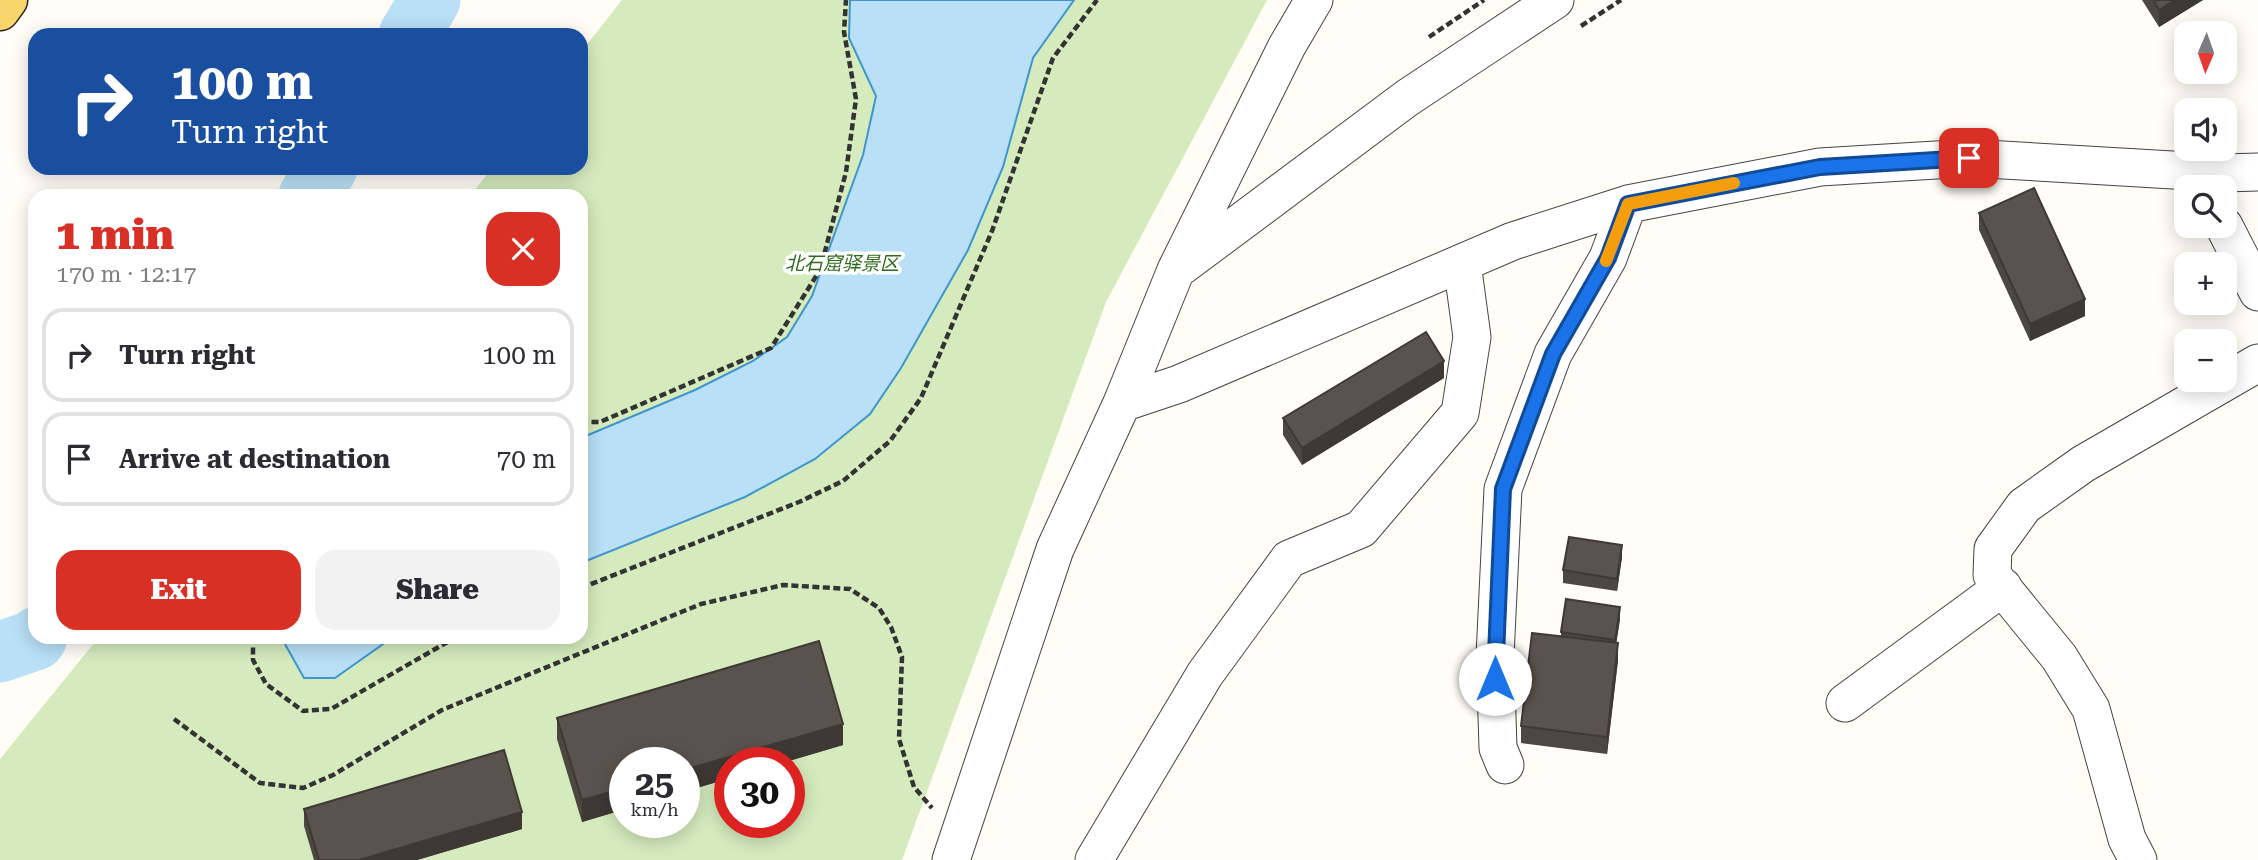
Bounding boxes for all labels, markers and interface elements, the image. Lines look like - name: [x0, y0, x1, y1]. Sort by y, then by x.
- north arrow: [2174, 21, 2236, 84]
- map controls: [2174, 21, 2237, 392]
- text: 100 m: [171, 54, 313, 111]
- icon: right: [56, 56, 147, 147]
- button: sound: [2174, 98, 2237, 161]
- text: Turn right: [171, 113, 328, 151]
- pin: [1939, 128, 1999, 188]
- icon: arrive: [1950, 139, 1988, 177]
- button: search: [2174, 175, 2237, 238]
- text: 1 min: [56, 210, 174, 259]
- button: close: [486, 212, 560, 286]
- park label: 北石窟驿景区: [785, 252, 902, 275]
- button: +: [2174, 252, 2237, 315]
- text: 170 m · 12:17: [56, 261, 196, 288]
- button: −: [2174, 329, 2237, 392]
- icon: right: [60, 336, 98, 374]
- text: Turn right: [119, 340, 255, 370]
- text: 100 m: [482, 340, 556, 370]
- icon: arrive: [60, 440, 98, 478]
- text: Arrive at destination: [119, 444, 390, 474]
- text: 70 m: [497, 444, 556, 474]
- button: Exit: [56, 550, 301, 630]
- button: Share: [315, 550, 560, 630]
- position arrow: [1458, 642, 1532, 716]
- speed limit sign: 30: [714, 747, 805, 838]
- text: 25: [635, 763, 674, 804]
- text: km/h: [630, 799, 679, 820]

